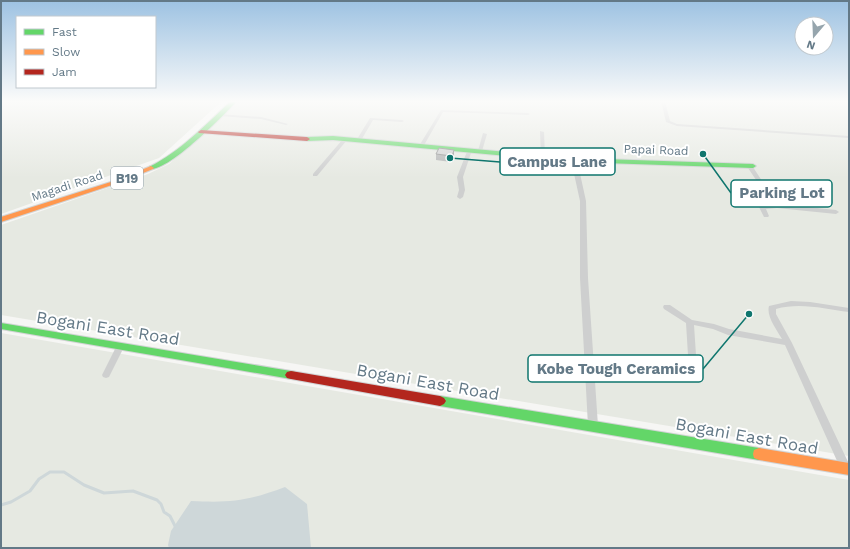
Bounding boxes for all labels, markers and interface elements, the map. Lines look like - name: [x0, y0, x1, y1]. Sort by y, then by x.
- legend: [16, 16, 156, 88]
- north arrow: [794, 16, 834, 56]
- text: Fast: [52, 25, 77, 39]
- text: N: [805, 38, 817, 52]
- text: Slow: [52, 45, 80, 59]
- text: Jam: [52, 65, 77, 79]
- street label: Papai Road: [623, 142, 689, 158]
- callout: Campus Lane: [500, 148, 615, 175]
- text: Campus Lane: [507, 153, 607, 171]
- road number: B19: [111, 167, 143, 189]
- street label: Magadi Road: [30, 168, 104, 204]
- callout: Parking Lot: [731, 180, 832, 207]
- text: Parking Lot: [739, 184, 825, 202]
- street label: Bogani East Road: [35, 307, 181, 349]
- callout: Kobe Tough Ceramics: [528, 355, 703, 382]
- street label: Bogani East Road: [355, 360, 501, 404]
- text: Kobe Tough Ceramics: [537, 360, 695, 378]
- street label: Bogani East Road: [674, 414, 820, 458]

